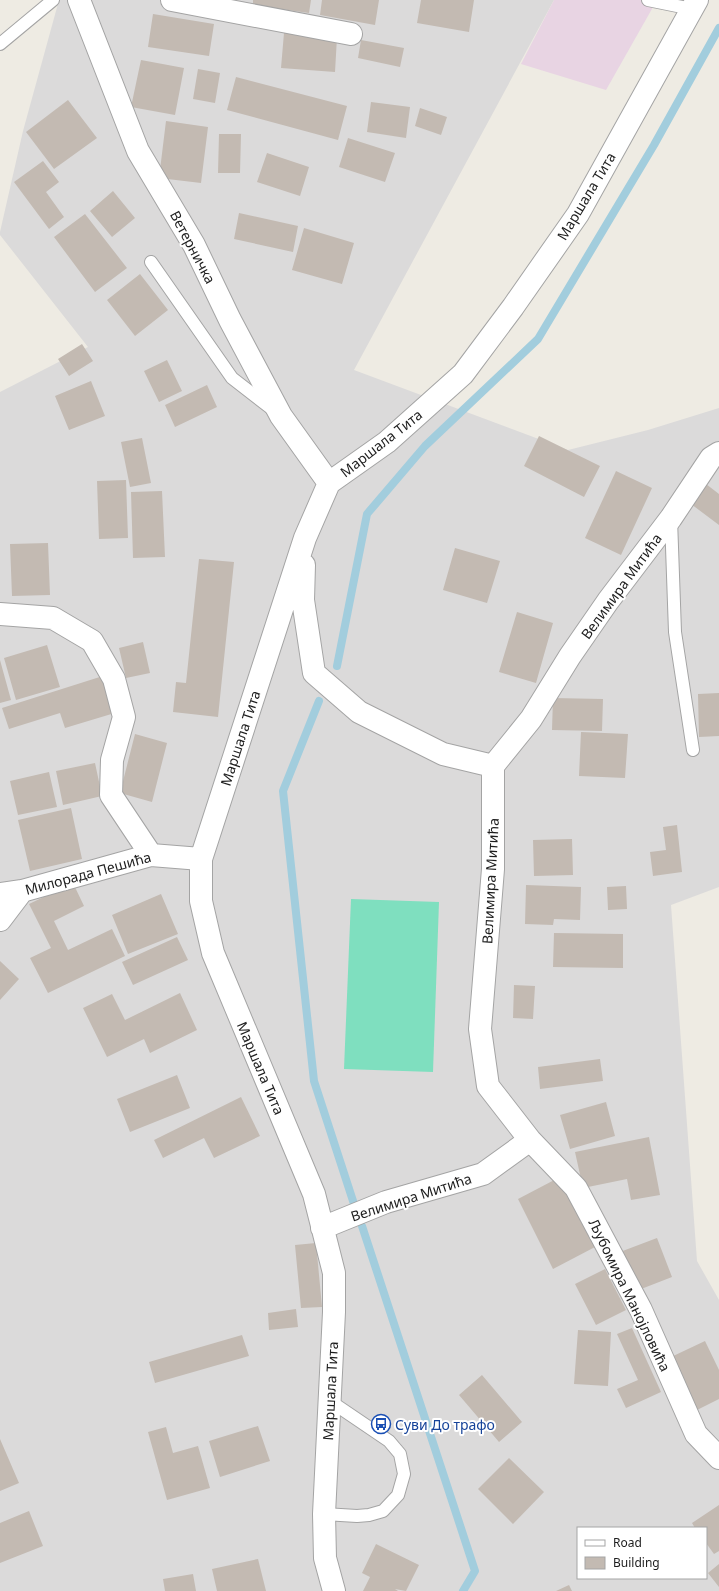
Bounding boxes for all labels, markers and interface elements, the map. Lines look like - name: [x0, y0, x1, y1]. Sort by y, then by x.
- street label: Маршала Тита: [552, 149, 620, 243]
- street label: Ветерничка: [166, 207, 220, 287]
- street label: Маршала Тита: [336, 405, 426, 481]
- street label: Велимира Митића: [576, 529, 666, 643]
- street label: Маршала Тита: [216, 688, 264, 788]
- street label: Велимира Митића: [477, 818, 503, 944]
- street label: Милорада Пешића: [23, 847, 153, 899]
- street label: Маршала Тита: [233, 1019, 289, 1117]
- street label: Велимира Митића: [348, 1168, 474, 1226]
- street label: Љубомира Манојловића: [585, 1216, 675, 1374]
- street label: Маршала Тита: [318, 1341, 342, 1441]
- bus stop icon: Суви До трафо: [370, 1413, 392, 1435]
- place label: Суви До трафо: [395, 1415, 495, 1434]
- legend: [577, 1527, 707, 1579]
- text: Road: [613, 1534, 642, 1551]
- text: Building: [613, 1554, 660, 1571]

